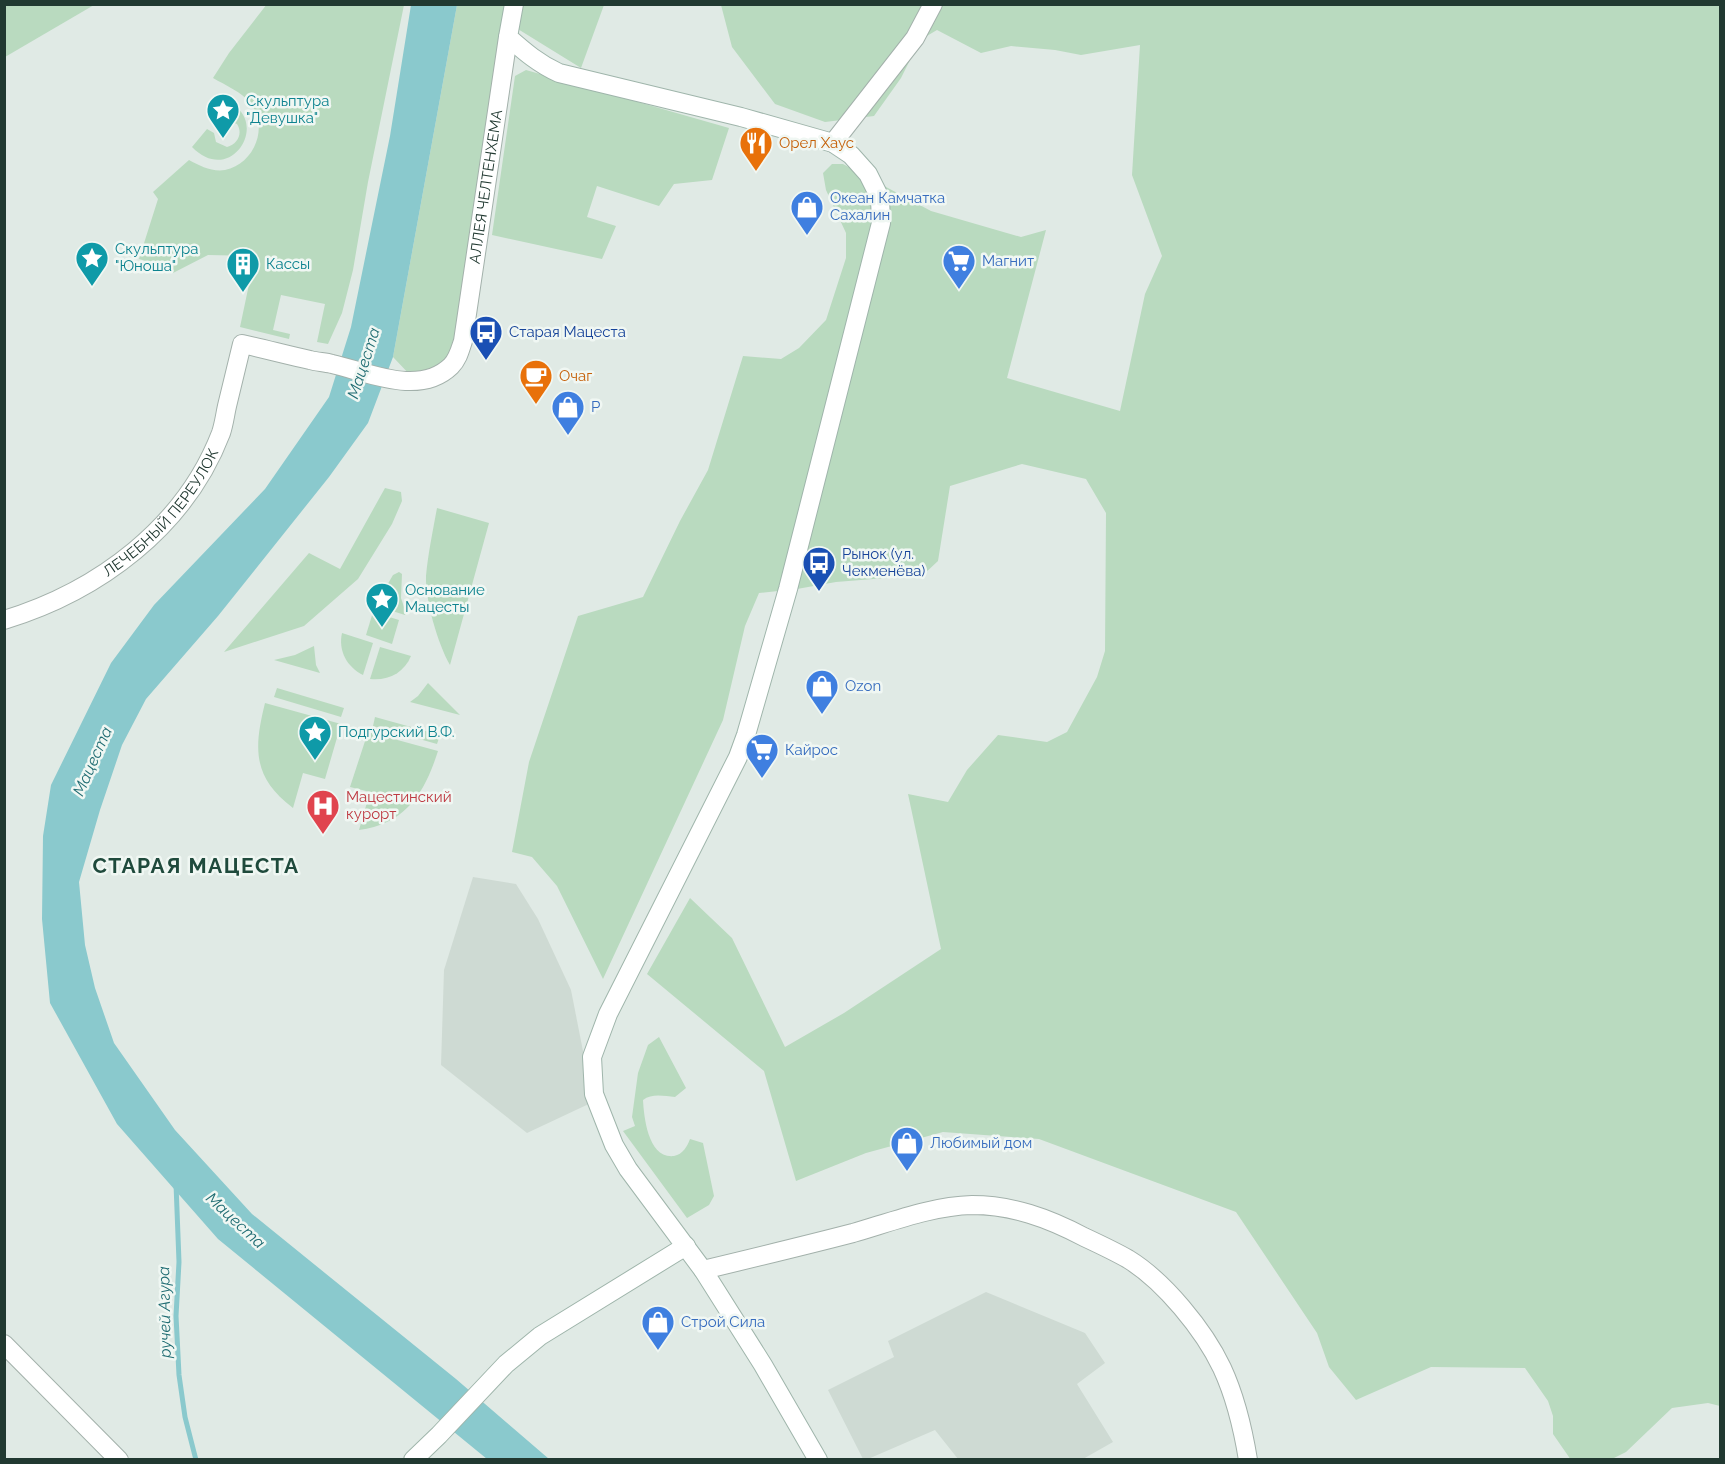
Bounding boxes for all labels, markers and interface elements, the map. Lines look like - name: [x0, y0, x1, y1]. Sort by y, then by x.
- place icon: Скульптура "Девушка": [205, 92, 241, 139]
- place label: Скульптура "Девушка": [246, 92, 329, 127]
- street label: АЛЛЕЯ ЧЕЛТЕНХЕМА: [466, 109, 506, 265]
- restaurant icon: Орел Хаус: [738, 125, 774, 172]
- place label: Орел Хаус: [779, 134, 854, 152]
- shop icon: Океан Камчатка Сахалин: [789, 189, 825, 236]
- place label: Океан Камчатка Сахалин: [830, 189, 945, 224]
- place icon: Скульптура "Юноша": [74, 240, 110, 287]
- place label: Скульптура "Юноша": [115, 240, 198, 275]
- supermarket icon: Магнит: [941, 243, 977, 290]
- building icon: Кассы: [225, 246, 261, 293]
- place label: Магнит: [982, 252, 1034, 270]
- place label: Кассы: [266, 255, 310, 273]
- bus stop icon: Старая Мацеста: [468, 314, 504, 361]
- place label: Старая Мацеста: [509, 323, 626, 341]
- water label: Мацеста: [343, 325, 384, 401]
- cafe icon: Очаг: [518, 358, 554, 405]
- place label: Очаг: [559, 367, 592, 385]
- shop icon: Р: [550, 389, 586, 436]
- place label: Р: [591, 398, 600, 416]
- street label: ЛЕЧЕБНЫЙ ПЕРЕУЛОК: [100, 445, 222, 580]
- bus stop icon: Рынок (ул. Чекменёва): [801, 545, 837, 592]
- place label: Рынок (ул. Чекменёва): [842, 545, 925, 580]
- place icon: Основание Мацесты: [364, 581, 400, 628]
- place label: Основание Мацесты: [405, 581, 485, 616]
- shop icon: Ozon: [804, 668, 840, 715]
- place label: Ozon: [845, 677, 881, 695]
- place icon: Подгурский В.Ф.: [297, 714, 333, 761]
- water label: Мацеста: [69, 723, 116, 799]
- place label: Подгурский В.Ф.: [338, 723, 455, 741]
- supermarket icon: Кайрос: [744, 732, 780, 779]
- place label: Кайрос: [785, 741, 838, 759]
- hospital icon: Мацестинский курорт: [305, 788, 341, 835]
- place label: Мацестинский курорт: [346, 788, 452, 823]
- district label: СТАРАЯ МАЦЕСТА: [92, 853, 300, 878]
- shop icon: Любимый дом: [889, 1125, 925, 1172]
- place label: Любимый дом: [930, 1134, 1032, 1152]
- water label: Мацеста: [202, 1188, 269, 1253]
- water label: ручей Агура: [154, 1266, 175, 1359]
- shop icon: Строй Сила: [640, 1304, 676, 1351]
- place label: Строй Сила: [681, 1313, 765, 1331]

